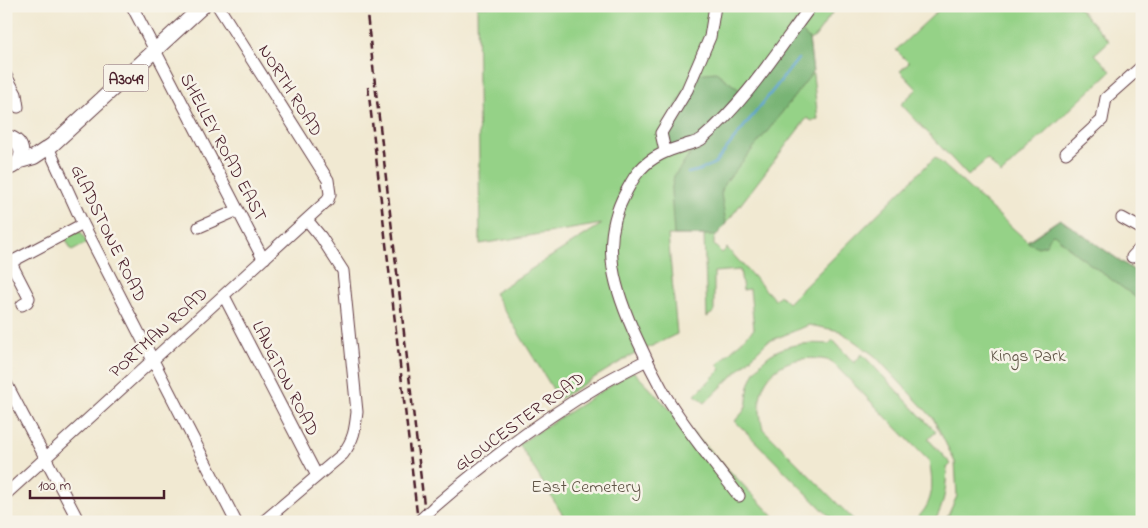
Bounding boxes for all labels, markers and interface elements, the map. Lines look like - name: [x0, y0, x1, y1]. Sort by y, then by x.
- street label: NORTH ROAD: [251, 40, 328, 142]
- road number: A3049: [104, 64, 148, 92]
- street label: SHELLEY ROAD EAST: [172, 69, 272, 227]
- street label: GLADSTONE ROAD: [63, 161, 152, 307]
- street label: PORTMAN ROAD: [104, 282, 215, 385]
- street label: LANGTON ROAD: [244, 317, 324, 441]
- park label: Kings Park: [990, 344, 1066, 371]
- street label: GLOUCESTER ROAD: [450, 366, 591, 479]
- scale bar: [30, 468, 164, 500]
- text: 100 m: [38, 475, 71, 497]
- park label: East Cemetery: [531, 475, 641, 501]

